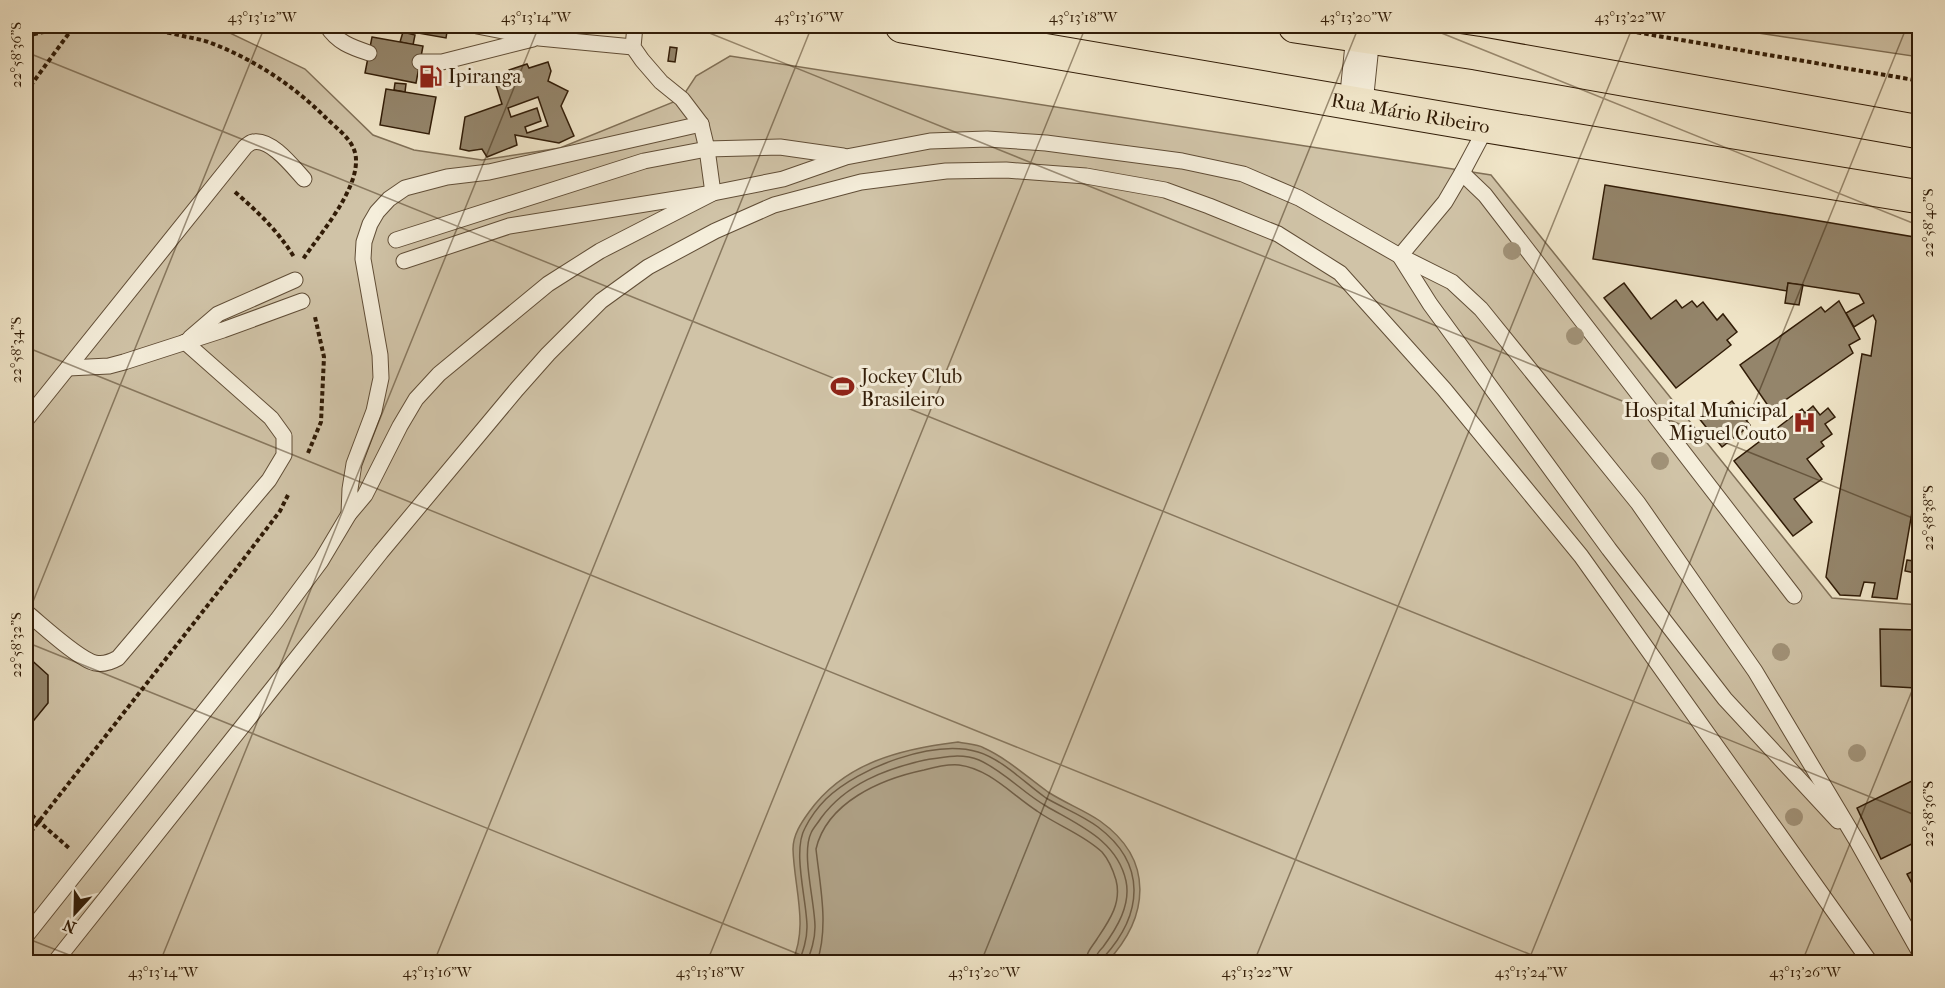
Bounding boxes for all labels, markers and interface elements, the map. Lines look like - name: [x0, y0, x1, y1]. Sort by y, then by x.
- text: 43°13'12"W: [228, 8, 298, 26]
- text: 43°13'14"W: [501, 8, 572, 26]
- text: 43°13'16"W: [774, 8, 845, 26]
- text: 43°13'18"W: [1049, 8, 1119, 26]
- text: 43°13'20"W: [1320, 8, 1393, 26]
- text: 43°13'22"W: [1594, 8, 1667, 26]
- text: 22°58'36"S: [7, 22, 25, 88]
- fuel station icon: Ipiranga: [417, 63, 443, 89]
- place label: Ipiranga: [448, 65, 522, 88]
- street label: Rua Mário Ribeiro: [1330, 88, 1492, 138]
- text: 22°58'40"S: [1919, 188, 1937, 257]
- text: 22°58'34"S: [7, 316, 25, 383]
- place label: Jockey Club Brasileiro: [859, 365, 962, 411]
- sports icon: Jockey Club Brasileiro: [830, 374, 856, 400]
- place label: Hospital Municipal Miguel Couto: [1624, 399, 1787, 445]
- hospital icon: Hospital Municipal Miguel Couto: [1792, 409, 1818, 435]
- text: 22°58'38"S: [1919, 485, 1937, 551]
- text: 22°58'32"S: [7, 612, 25, 678]
- text: 22°58'36"S: [1919, 781, 1937, 847]
- north arrow: [45, 883, 105, 943]
- text: N: [60, 915, 79, 938]
- text: 43°13'14"W: [128, 963, 199, 981]
- text: 43°13'16"W: [402, 963, 473, 981]
- text: 43°13'18"W: [676, 963, 746, 981]
- text: 43°13'20"W: [948, 963, 1021, 981]
- text: 43°13'22"W: [1221, 963, 1294, 981]
- text: 43°13'24"W: [1495, 963, 1568, 981]
- text: 43°13'26"W: [1769, 963, 1842, 981]

